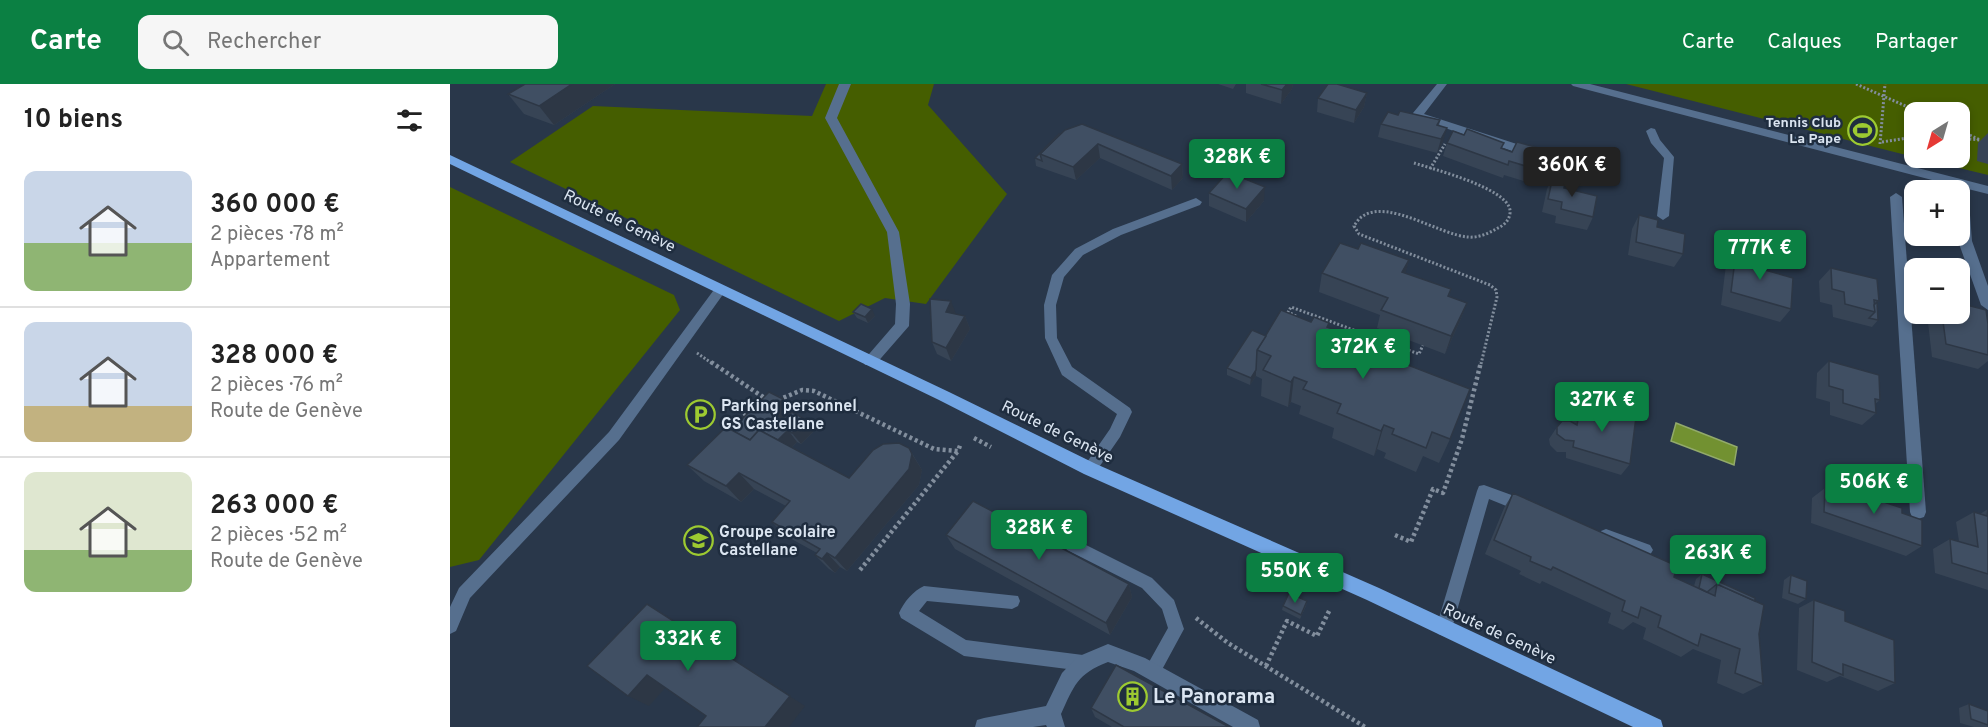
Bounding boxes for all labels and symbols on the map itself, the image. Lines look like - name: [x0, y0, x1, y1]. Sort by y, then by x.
- north arrow: [1904, 102, 1970, 168]
- sports icon: Tennis Club La Pape: [1846, 114, 1878, 146]
- place label: Tennis Club La Pape: [1766, 115, 1841, 148]
- pin: 328K €: [1188, 139, 1286, 190]
- pin: 360K €: [1523, 147, 1621, 198]
- street label: Route de Genève: [560, 186, 678, 258]
- pin: 777K €: [1711, 230, 1809, 281]
- pin: 372K €: [1314, 329, 1412, 380]
- pin: 327K €: [1553, 382, 1651, 433]
- place label: Parking personnel GS Castellane: [721, 397, 857, 435]
- street label: Route de Genève: [998, 397, 1116, 469]
- parking icon: Parking personnel GS Castellane: [684, 398, 716, 430]
- pin: 506K €: [1825, 464, 1923, 515]
- pin: 328K €: [990, 510, 1088, 561]
- place label: Groupe scolaire Castellane: [719, 523, 836, 561]
- school or university icon: Groupe scolaire Castellane: [682, 524, 714, 556]
- pin: 263K €: [1669, 535, 1767, 586]
- pin: 550K €: [1246, 553, 1344, 604]
- street label: Route de Genève: [1440, 600, 1559, 670]
- pin: 332K €: [639, 621, 737, 672]
- building icon: Le Panorama: [1116, 680, 1148, 712]
- place label: Le Panorama: [1153, 685, 1275, 711]

